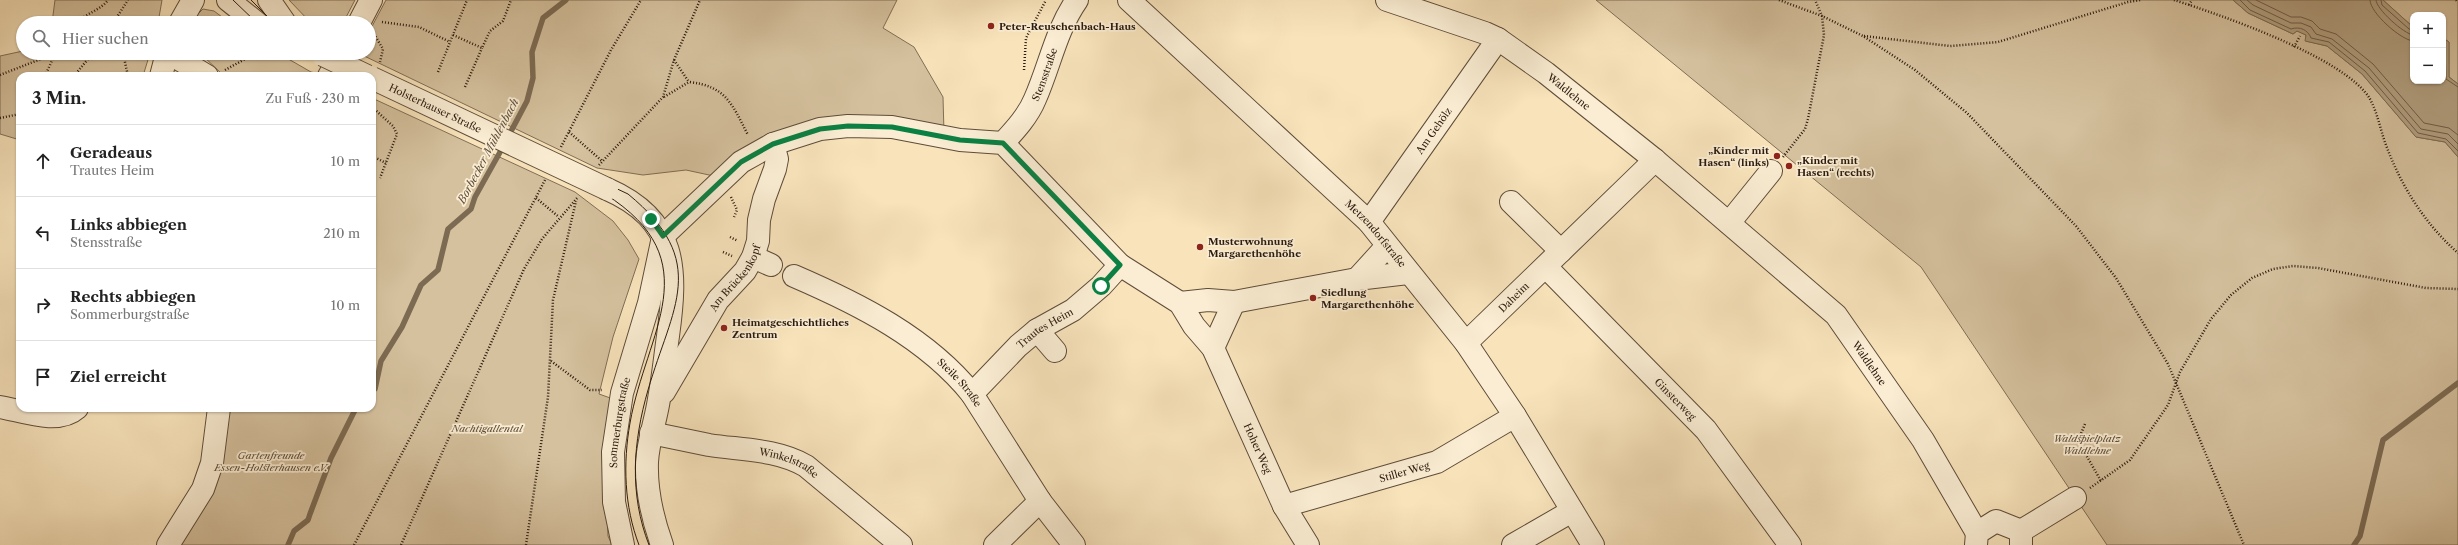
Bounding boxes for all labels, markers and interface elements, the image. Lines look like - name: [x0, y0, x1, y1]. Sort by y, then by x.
- map controls: [2410, 12, 2446, 84]
- button: +: [2410, 12, 2446, 48]
- search box: [16, 16, 376, 60]
- place label: Peter-Reuschenbach-Haus: [999, 20, 1136, 33]
- marker: Peter-Reuschenbach-Haus: [986, 21, 996, 31]
- icon: search: [30, 27, 52, 49]
- text: Hier suchen: [62, 29, 149, 48]
- street label: Stensstraße: [1029, 46, 1060, 103]
- button: −: [2410, 48, 2446, 84]
- street label: Waldlehne: [1544, 70, 1593, 113]
- street label: Holsterhauser Straße: [387, 81, 484, 136]
- text: 3 Min.: [32, 88, 86, 108]
- text: Zu Fuß · 230 m: [266, 90, 360, 106]
- water label: Borbecker Mühlenbach: [454, 96, 522, 207]
- street label: Am Gehölz: [1413, 105, 1455, 157]
- text: Geradeaus: [70, 143, 152, 162]
- place label: „Kinder mit Hasen“ (links): [1698, 144, 1769, 169]
- icon: ahead: [32, 150, 54, 172]
- marker: „Kinder mit Hasen“ (links): [1772, 151, 1782, 161]
- text: 10 m: [331, 153, 360, 169]
- place label: „Kinder mit Hasen“ (rechts): [1797, 154, 1874, 179]
- marker: „Kinder mit Hasen“ (rechts): [1784, 161, 1794, 171]
- text: Trautes Heim: [70, 162, 154, 178]
- street label: Metzendorfstraße: [1342, 197, 1409, 270]
- route end: [642, 210, 660, 228]
- text: Links abbiegen: [70, 215, 187, 234]
- icon: left: [32, 222, 54, 244]
- text: 210 m: [323, 225, 360, 241]
- text: Stensstraße: [70, 234, 142, 250]
- place label: Musterwohnung Margarethenhöhe: [1208, 235, 1301, 260]
- street label: Am Brückenkopf: [706, 242, 764, 315]
- marker: Musterwohnung Margarethenhöhe: [1195, 242, 1205, 252]
- route start: [1092, 277, 1110, 295]
- street label: Daheim: [1496, 279, 1532, 315]
- place label: Siedlung Margarethenhöhe: [1321, 286, 1414, 311]
- text: Rechts abbiegen: [70, 287, 196, 306]
- marker: Siedlung Margarethenhöhe: [1308, 293, 1318, 303]
- icon: right: [32, 294, 54, 316]
- text: 10 m: [331, 297, 360, 313]
- street label: Trautes Heim: [1014, 305, 1076, 351]
- text: Sommerburgstraße: [70, 306, 190, 322]
- place label: Heimatgeschichtliches Zentrum: [732, 316, 849, 341]
- marker: Heimatgeschichtliches Zentrum: [719, 323, 729, 333]
- street label: Waldlehne: [1849, 338, 1889, 388]
- street label: Steile Straße: [935, 356, 985, 410]
- icon: arrive: [32, 366, 54, 388]
- text: Ziel erreicht: [70, 367, 166, 386]
- street label: Sommerburgstraße: [606, 375, 634, 468]
- street label: Ginsterweg: [1652, 376, 1699, 424]
- street label: Hoher Weg: [1241, 421, 1275, 476]
- park label: Nachtigallental: [450, 422, 524, 435]
- park label: Waldspielplatz Waldlehne: [2053, 432, 2121, 457]
- street label: Winkelstraße: [757, 445, 822, 481]
- park label: Gartenfreunde Essen-Holsterhausen e.V.: [213, 449, 329, 474]
- street label: Stiller Weg: [1378, 458, 1431, 485]

